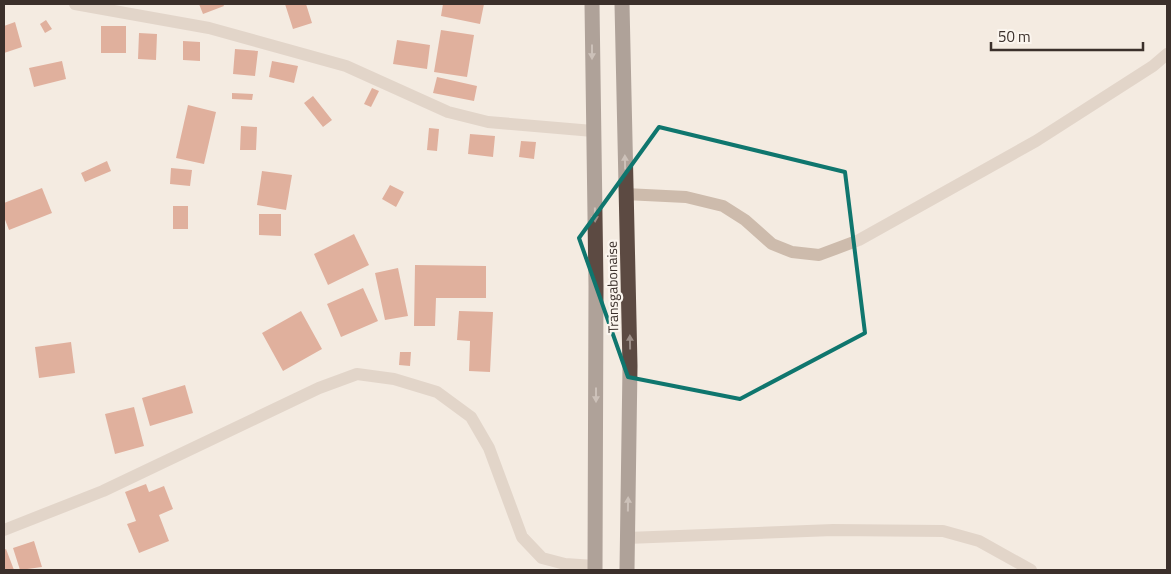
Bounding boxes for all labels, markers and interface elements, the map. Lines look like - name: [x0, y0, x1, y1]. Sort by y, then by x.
- scale bar: [991, 20, 1144, 52]
- text: 50 m: [998, 25, 1031, 48]
- one-way arrow: [588, 45, 596, 61]
- one-way arrow: [621, 153, 629, 169]
- one-way arrow: [591, 207, 599, 223]
- street label: Transgabonaise: [601, 241, 623, 333]
- one-way arrow: [626, 333, 634, 349]
- one-way arrow: [592, 387, 600, 403]
- one-way arrow: [624, 496, 632, 512]

